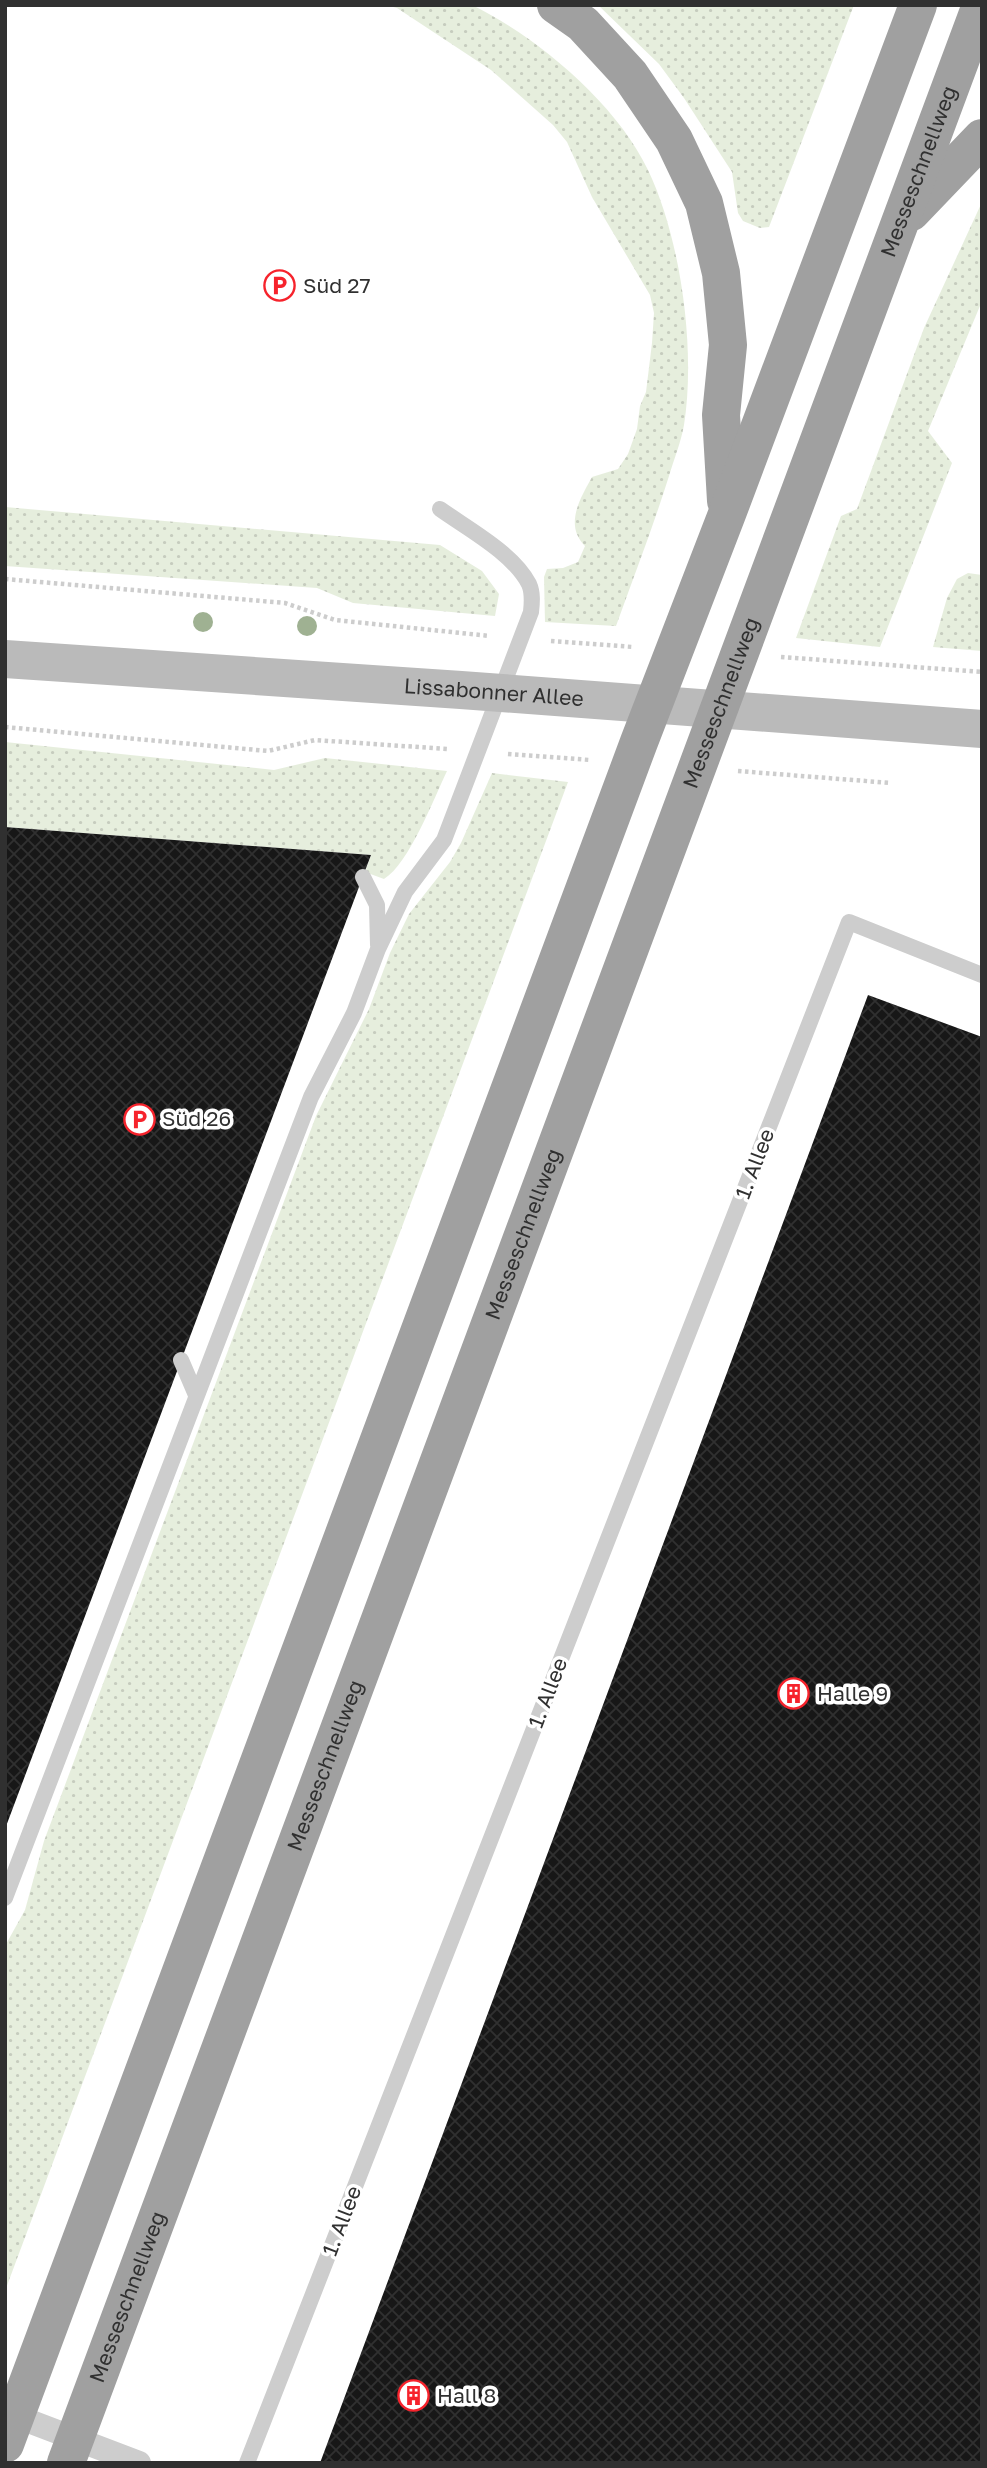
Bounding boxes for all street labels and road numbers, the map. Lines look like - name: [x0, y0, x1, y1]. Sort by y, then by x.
- street label: Messeschnellweg: [874, 82, 962, 260]
- street label: Messeschnellweg: [677, 614, 764, 792]
- street label: Lissabonner Allee: [403, 672, 585, 711]
- street label: 1. Allee: [729, 1125, 779, 1202]
- street label: Messeschnellweg: [479, 1145, 566, 1323]
- street label: 1. Allee: [522, 1654, 572, 1731]
- street label: Messeschnellweg: [281, 1676, 368, 1855]
- street label: 1. Allee: [316, 2182, 366, 2259]
- street label: Messeschnellweg: [83, 2208, 170, 2386]

